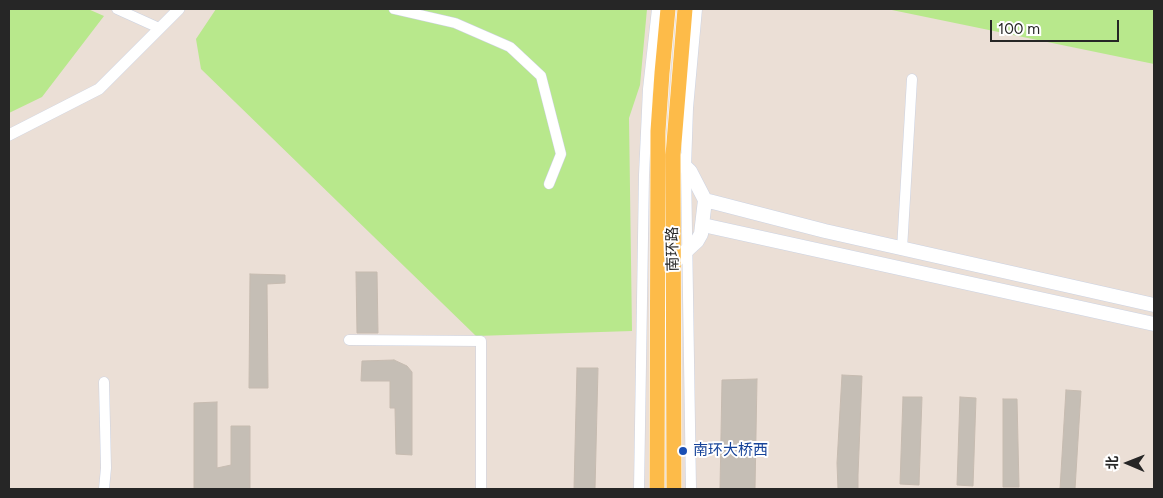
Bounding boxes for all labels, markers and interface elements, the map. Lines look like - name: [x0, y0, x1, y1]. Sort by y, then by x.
- scale bar: [993, 10, 1122, 42]
- text: 100 m: [998, 20, 1040, 38]
- street label: 南环路: [664, 226, 682, 272]
- north arrow: [1103, 438, 1153, 488]
- place label: 南环大桥西: [693, 442, 768, 460]
- marker: 南环大桥西: [677, 445, 689, 457]
- text: 北: [1104, 456, 1121, 470]

